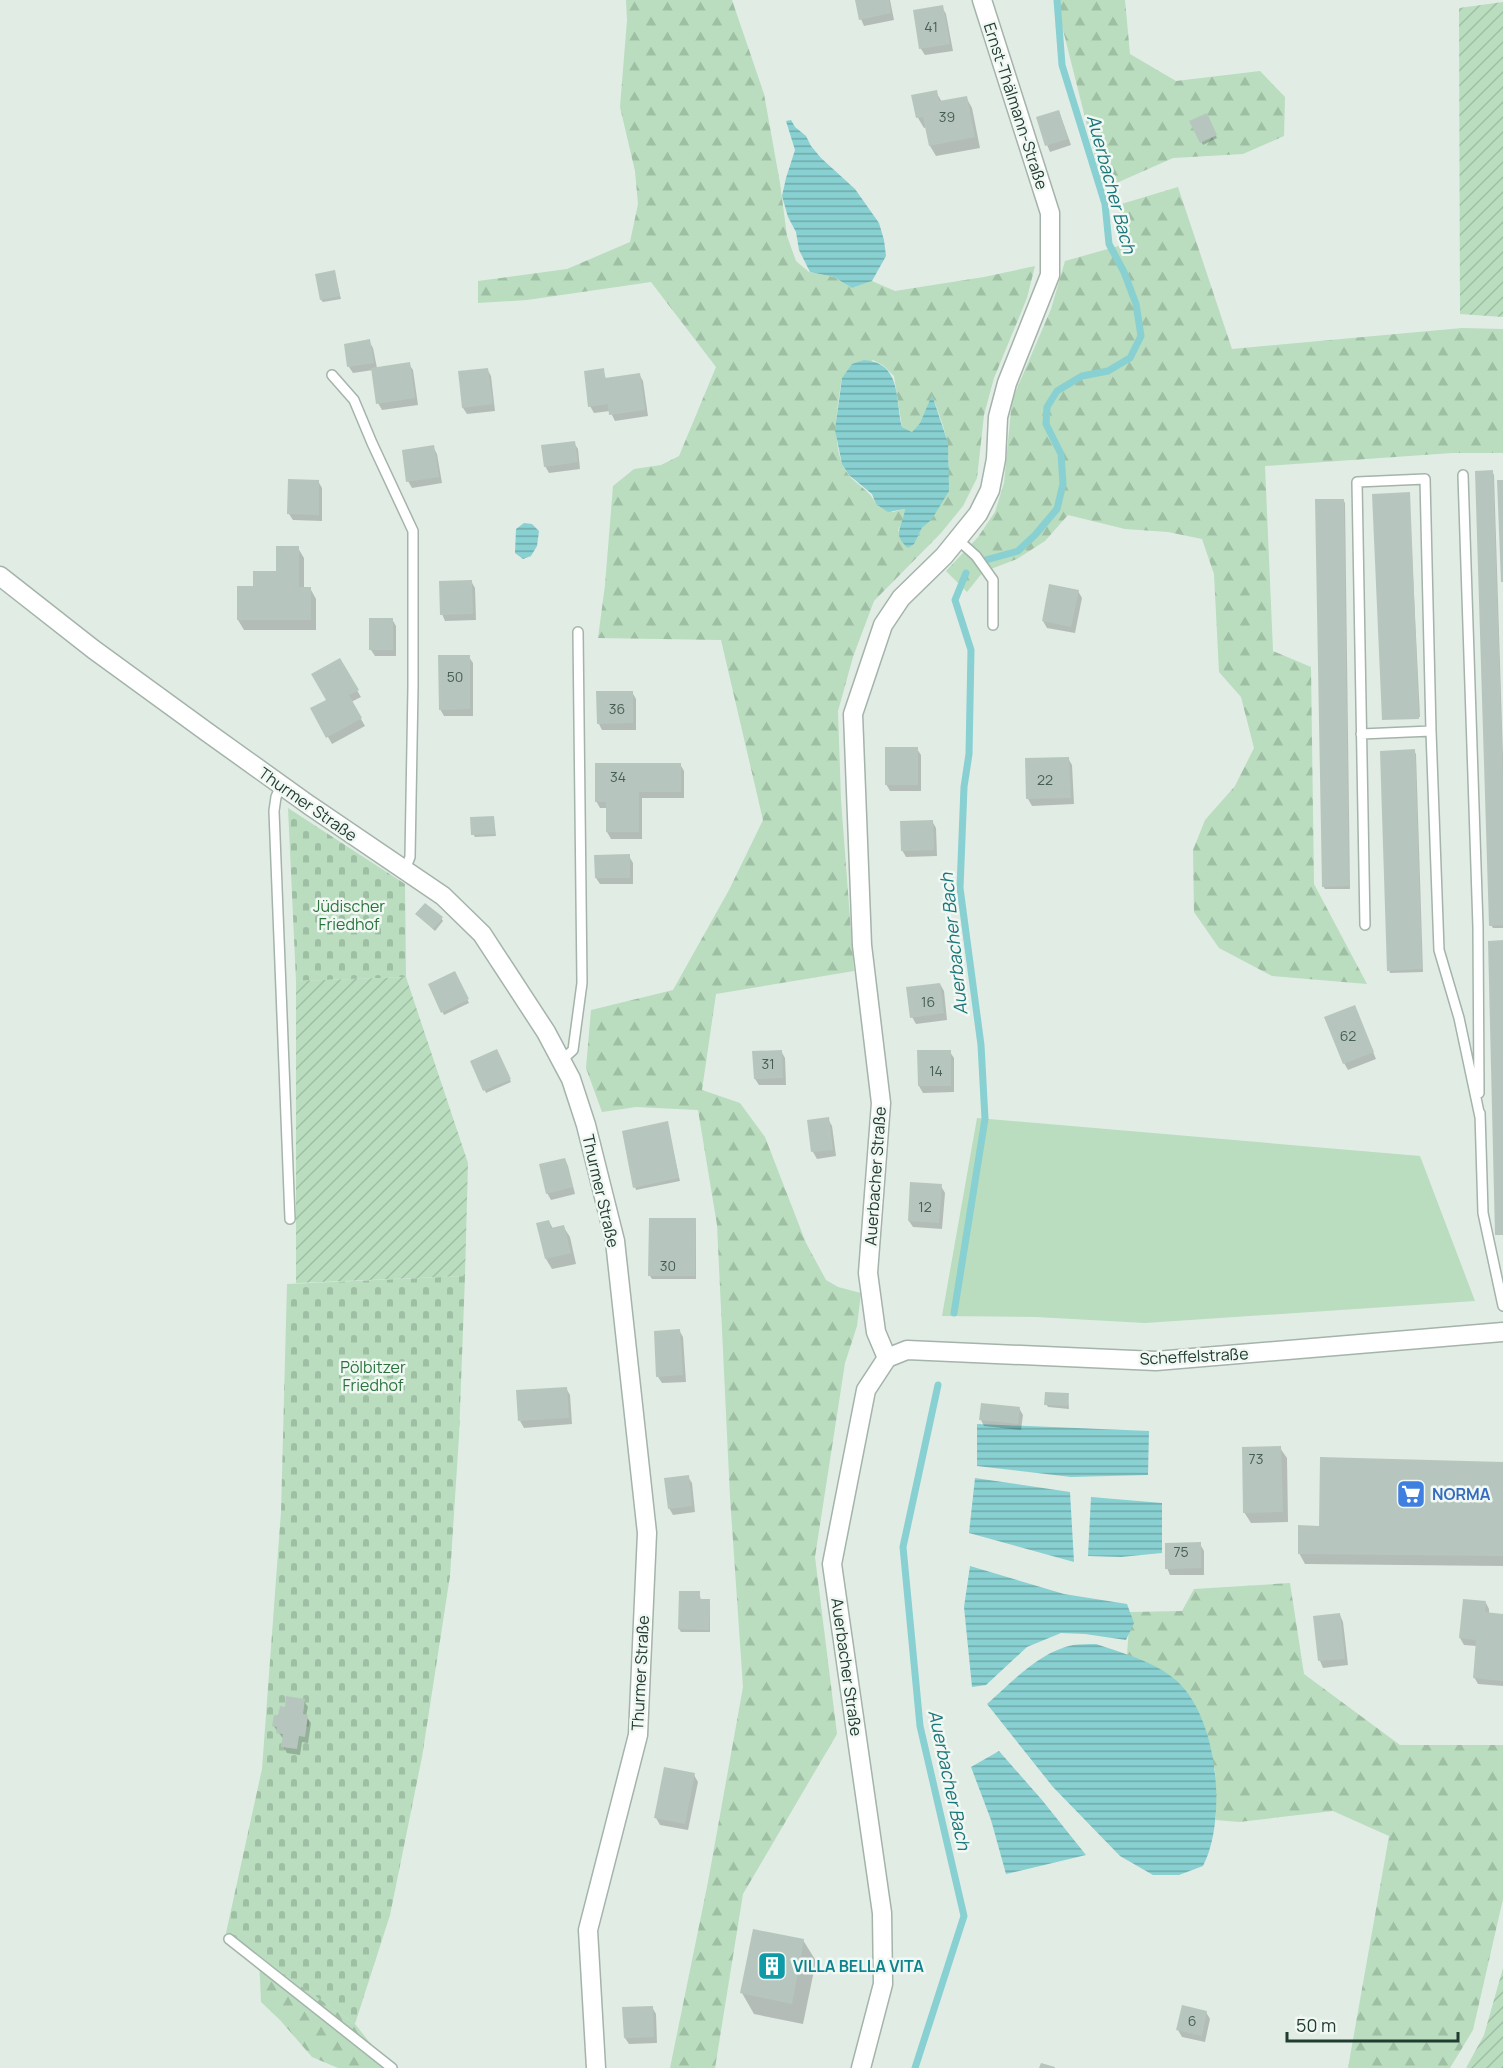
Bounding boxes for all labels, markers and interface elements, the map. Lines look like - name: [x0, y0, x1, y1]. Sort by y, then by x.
- house number: 41: [924, 17, 938, 36]
- street label: Ernst-Thälmann-Straße: [979, 20, 1053, 192]
- house number: 39: [939, 107, 955, 126]
- water label: Auerbacher Bach: [1082, 112, 1142, 257]
- house number: 50: [447, 667, 463, 686]
- house number: 36: [609, 699, 625, 718]
- street label: Thurmer Straße: [254, 762, 362, 846]
- house number: 34: [610, 767, 626, 786]
- house number: 22: [1037, 770, 1053, 789]
- water label: Auerbacher Bach: [933, 871, 972, 1016]
- park label: Jüdischer Friedhof: [313, 895, 385, 935]
- house number: 16: [921, 992, 935, 1011]
- house number: 62: [1340, 1026, 1356, 1045]
- house number: 31: [761, 1054, 775, 1073]
- house number: 14: [929, 1061, 943, 1080]
- street label: Auerbacher Straße: [859, 1106, 891, 1246]
- street label: Thurmer Straße: [577, 1132, 625, 1250]
- house number: 12: [918, 1197, 932, 1216]
- house number: 30: [660, 1256, 676, 1275]
- street label: Scheffelstraße: [1139, 1342, 1249, 1370]
- park label: Pölbitzer Friedhof: [340, 1356, 406, 1396]
- house number: 73: [1249, 1449, 1263, 1468]
- supermarket icon: NORMA: [1395, 1478, 1427, 1510]
- place label: NORMA: [1432, 1483, 1491, 1505]
- house number: 75: [1173, 1542, 1189, 1561]
- street label: Auerbacher Straße: [826, 1596, 868, 1738]
- street label: Thurmer Straße: [626, 1615, 654, 1731]
- water label: Auerbacher Bach: [923, 1707, 977, 1853]
- building icon: VILLA BELLA VITA: [756, 1950, 788, 1982]
- place label: VILLA BELLA VITA: [793, 1955, 924, 1977]
- scale bar: [1287, 2005, 1458, 2043]
- house number: 6: [1188, 2011, 1196, 2030]
- text: 50 m: [1296, 2013, 1336, 2037]

